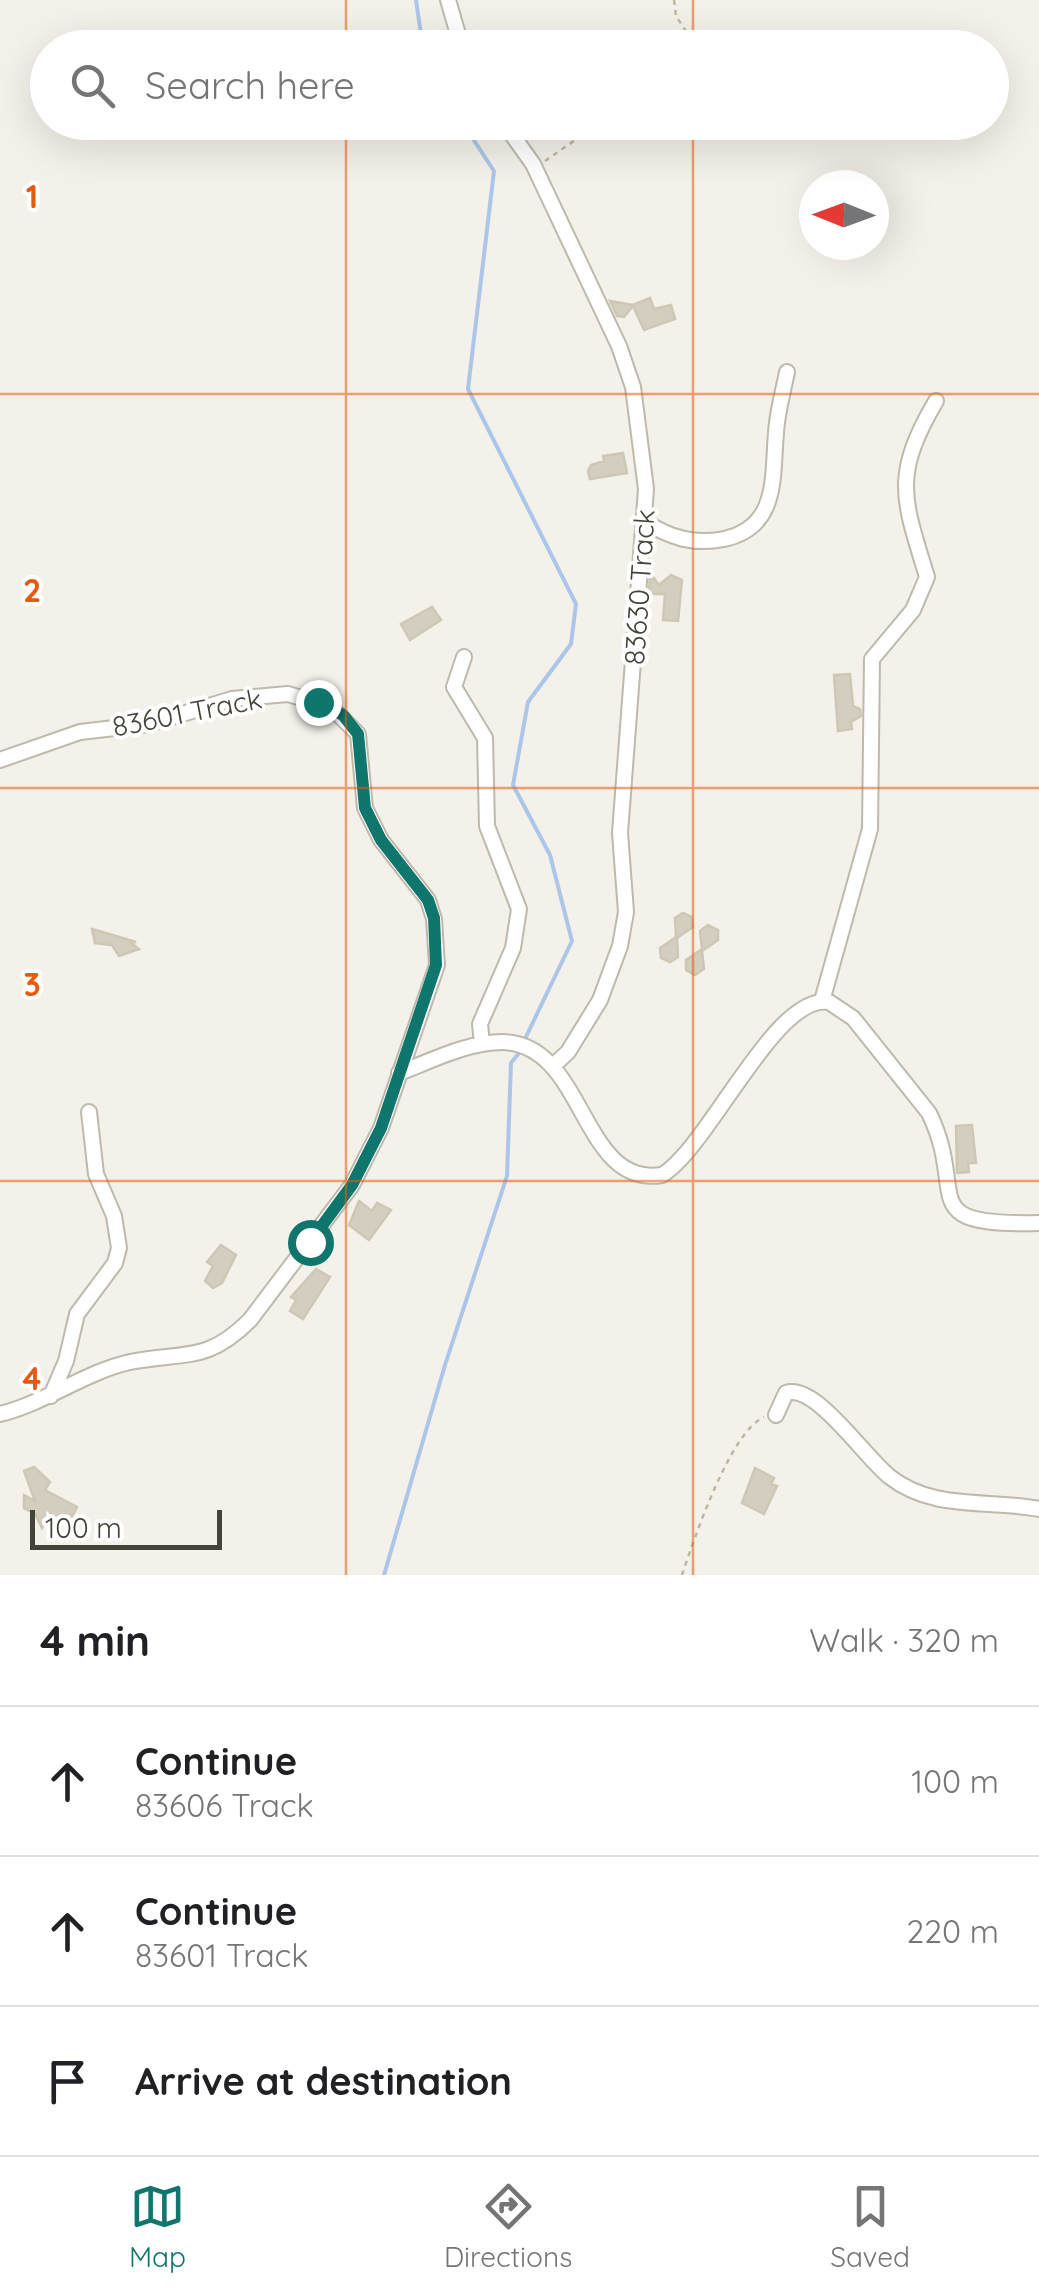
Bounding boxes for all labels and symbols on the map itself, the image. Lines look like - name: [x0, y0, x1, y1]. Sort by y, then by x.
- north arrow: [799, 170, 889, 260]
- text: 1: [26, 176, 38, 216]
- street label: 83630 Track: [616, 508, 662, 666]
- text: 2: [23, 570, 41, 610]
- street label: 83601 Track: [109, 680, 265, 744]
- route end: [296, 680, 342, 726]
- text: 3: [23, 964, 41, 1004]
- route start: [288, 1220, 334, 1266]
- text: 4: [23, 1358, 42, 1398]
- scale bar: [30, 1505, 222, 1550]

